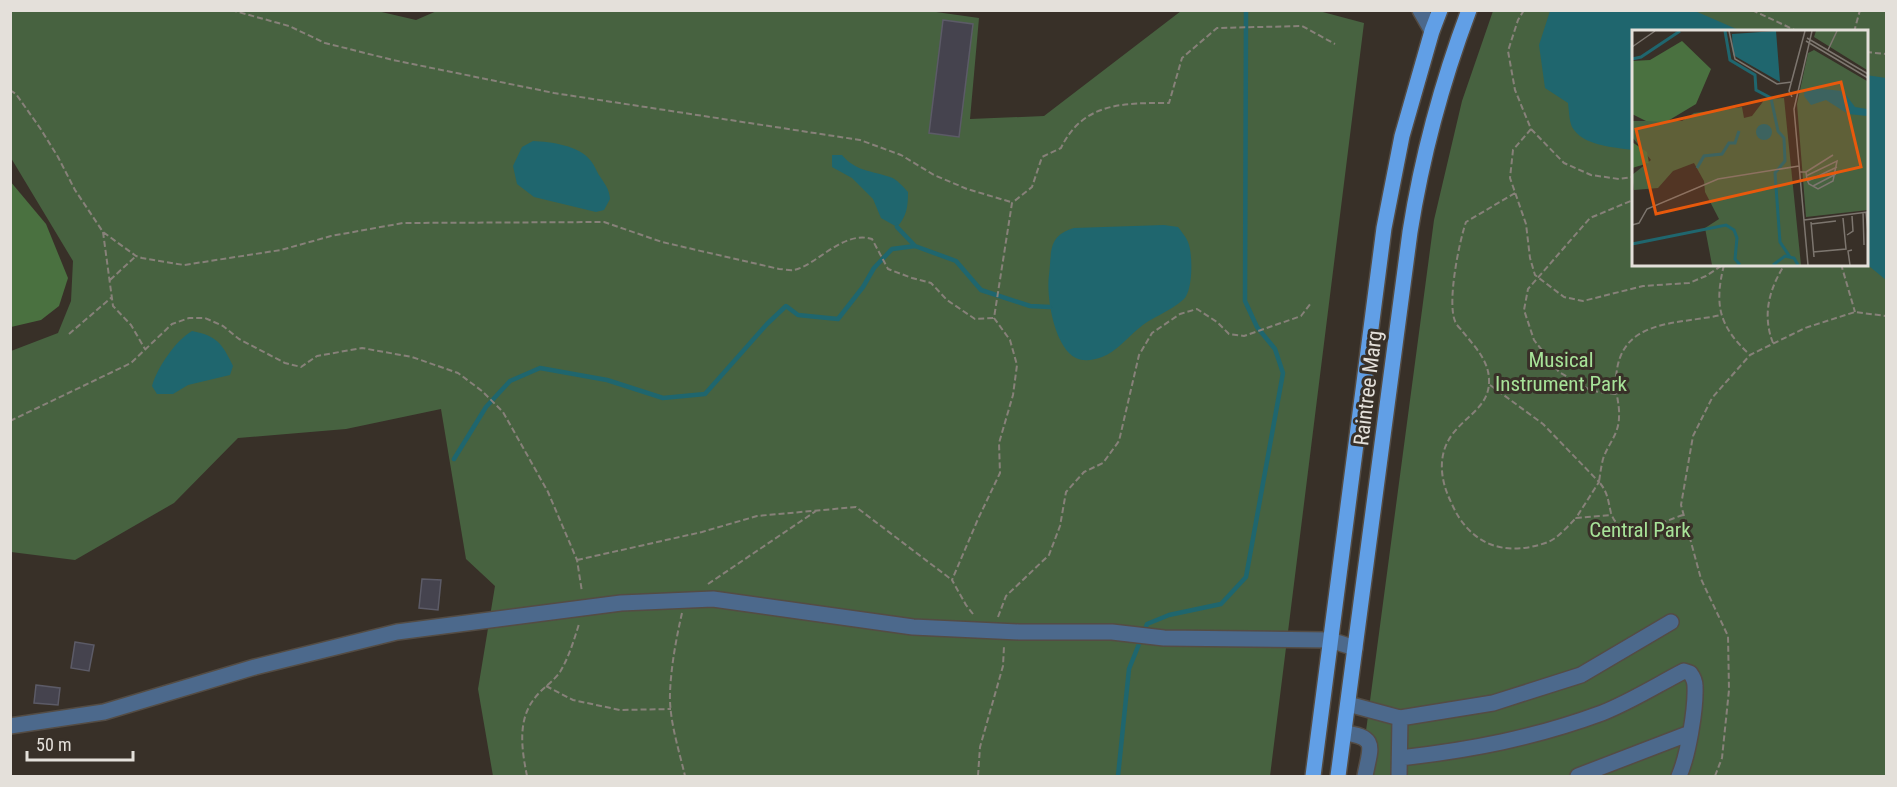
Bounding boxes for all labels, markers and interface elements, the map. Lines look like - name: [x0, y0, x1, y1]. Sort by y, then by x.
- inset map: [1632, 30, 1867, 266]
- street label: Raintree Marg: [1349, 329, 1387, 447]
- park label: Musical Instrument Park: [1495, 348, 1628, 396]
- park label: Central Park: [1589, 518, 1691, 542]
- scale bar: [27, 724, 134, 762]
- text: 50 m: [36, 734, 71, 755]

